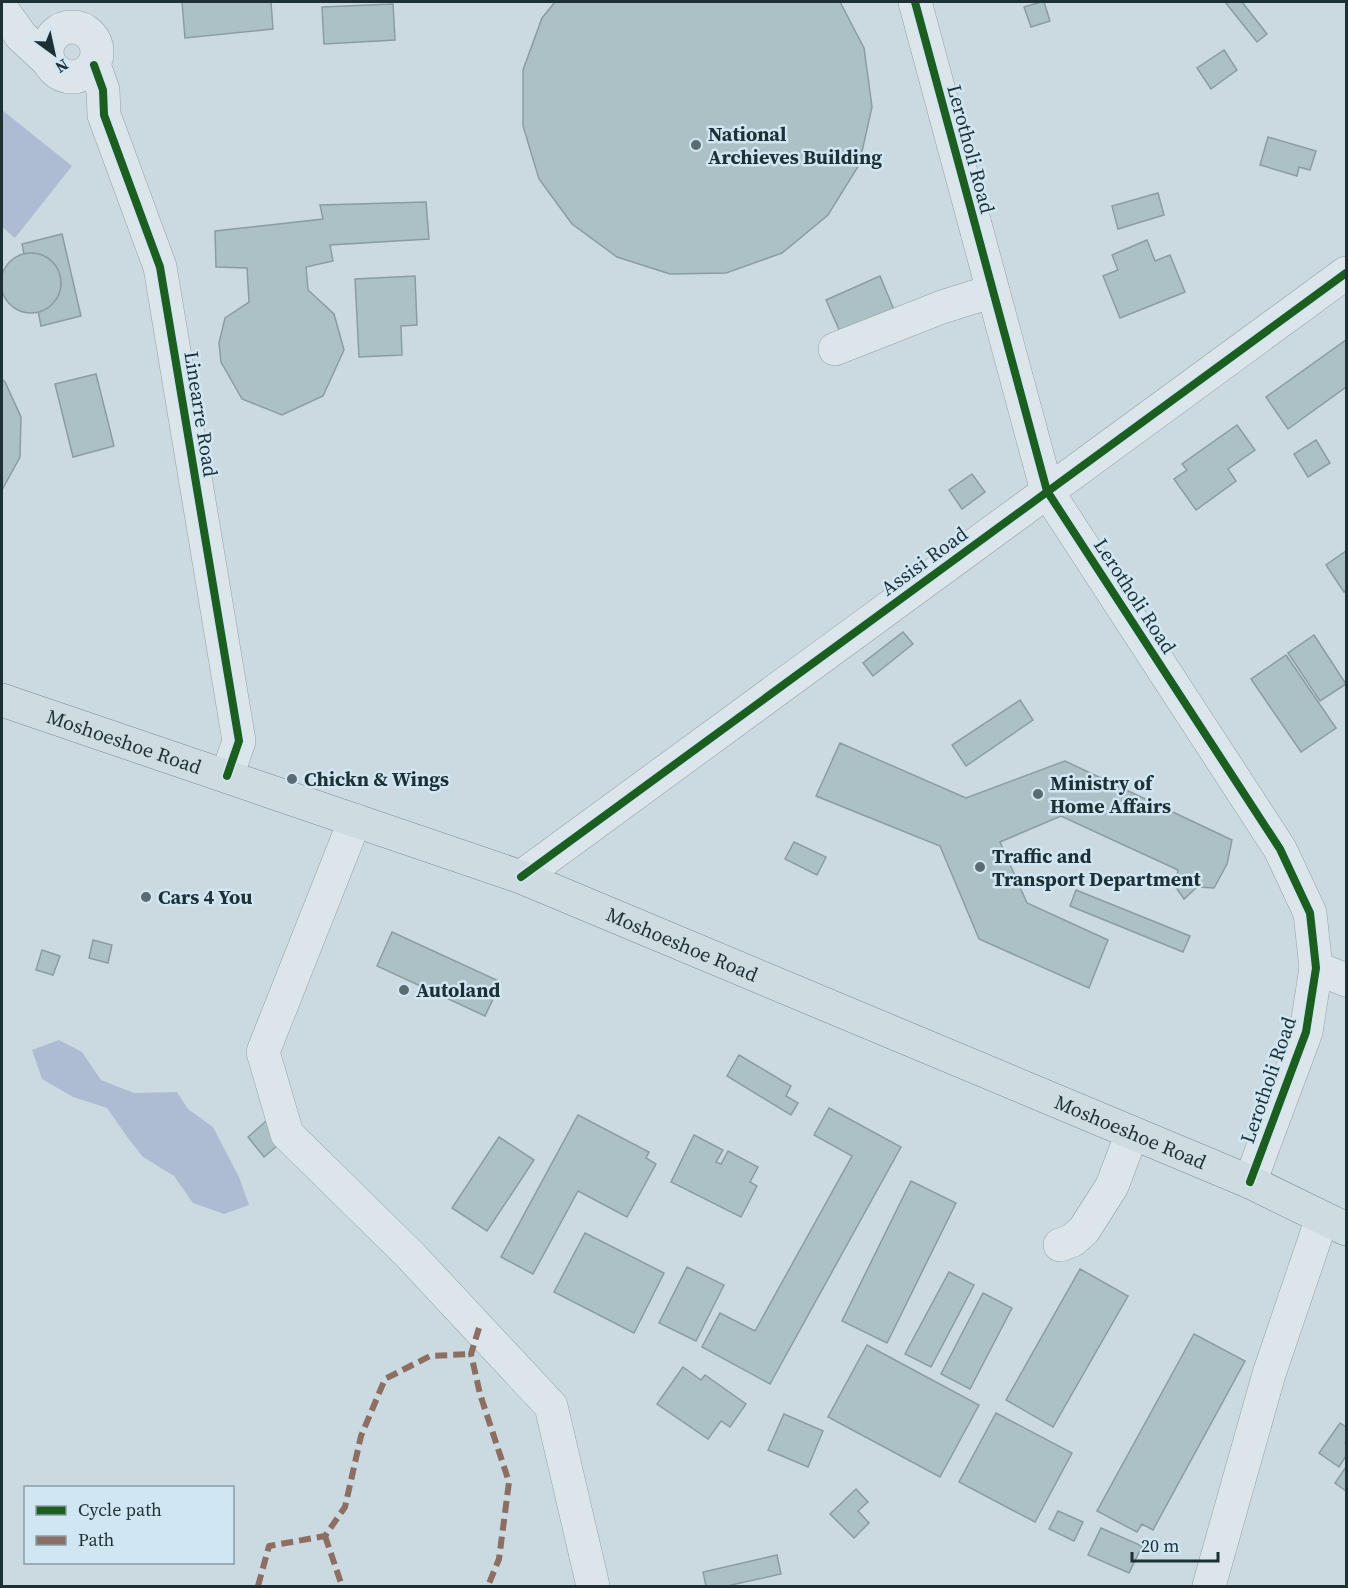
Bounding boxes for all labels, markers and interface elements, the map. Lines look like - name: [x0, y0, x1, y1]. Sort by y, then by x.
- north arrow: [24, 24, 84, 84]
- text: N: [51, 54, 73, 79]
- street label: Lerotholi Road: [940, 81, 1002, 217]
- place label: National Archieves Building: [708, 120, 882, 171]
- marker: National Archieves Building: [689, 138, 703, 152]
- street label: Linearre Road: [177, 349, 225, 480]
- street label: Assisi Road: [875, 520, 974, 602]
- street label: Lerotholi Road: [1087, 533, 1183, 660]
- street label: Moshoeshoe Road: [43, 702, 206, 781]
- place label: Chickn & Wings: [304, 765, 449, 793]
- place label: Ministry of Home Affairs: [1050, 769, 1171, 820]
- marker: Chickn & Wings: [285, 772, 299, 786]
- marker: Ministry of Home Affairs: [1031, 787, 1045, 801]
- place label: Traffic and Transport Department: [992, 842, 1201, 893]
- marker: Traffic and Transport Department: [973, 860, 987, 874]
- place label: Cars 4 You: [158, 883, 252, 911]
- marker: Cars 4 You: [139, 890, 153, 904]
- street label: Moshoeshoe Road: [602, 900, 763, 989]
- place label: Autoland: [416, 976, 500, 1004]
- marker: Autoland: [397, 983, 411, 997]
- street label: Lerotholi Road: [1233, 1012, 1303, 1147]
- street label: Moshoeshoe Road: [1050, 1088, 1211, 1176]
- legend: [24, 1486, 234, 1564]
- text: Cycle path: [78, 1497, 162, 1522]
- scale bar: [1132, 1525, 1218, 1563]
- text: Path: [78, 1527, 115, 1552]
- text: 20 m: [1141, 1533, 1179, 1558]

